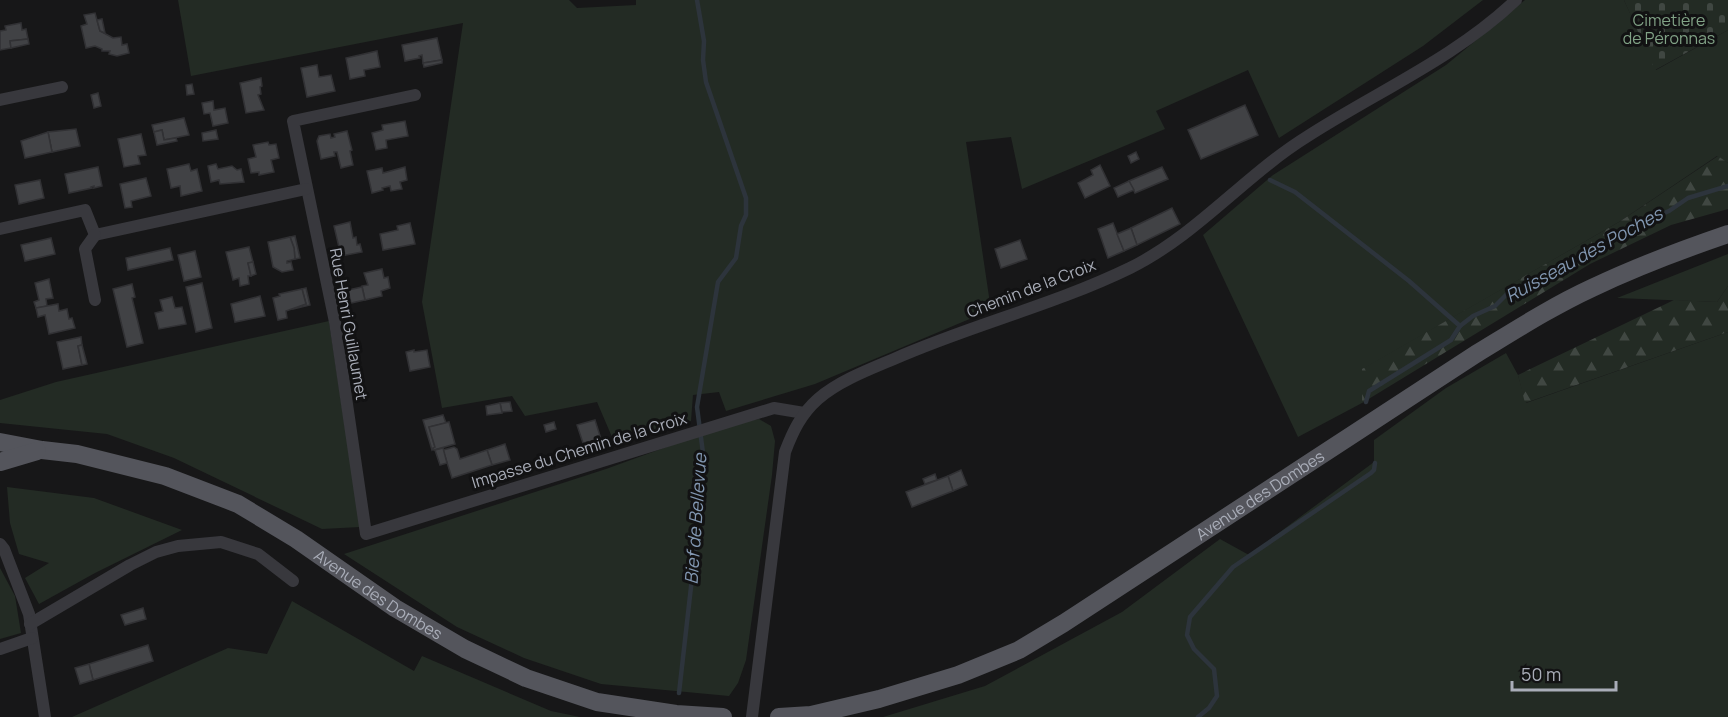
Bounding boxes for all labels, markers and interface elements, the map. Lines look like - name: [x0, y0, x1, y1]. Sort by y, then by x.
- park label: Cimetière de Péronnas: [1623, 9, 1715, 49]
- water label: Ruisseau des Poches: [1501, 200, 1668, 307]
- street label: Rue Henri Guillaumet: [325, 246, 373, 402]
- street label: Chemin de la Croix: [963, 253, 1099, 323]
- street label: Impasse du Chemin de la Croix: [469, 407, 690, 493]
- street label: Avenue des Dombes: [1191, 445, 1329, 545]
- water label: Bief de Bellevue: [678, 451, 712, 585]
- street label: Avenue des Dombes: [310, 544, 447, 645]
- scale bar: [1512, 654, 1616, 692]
- text: 50 m: [1521, 662, 1561, 686]

